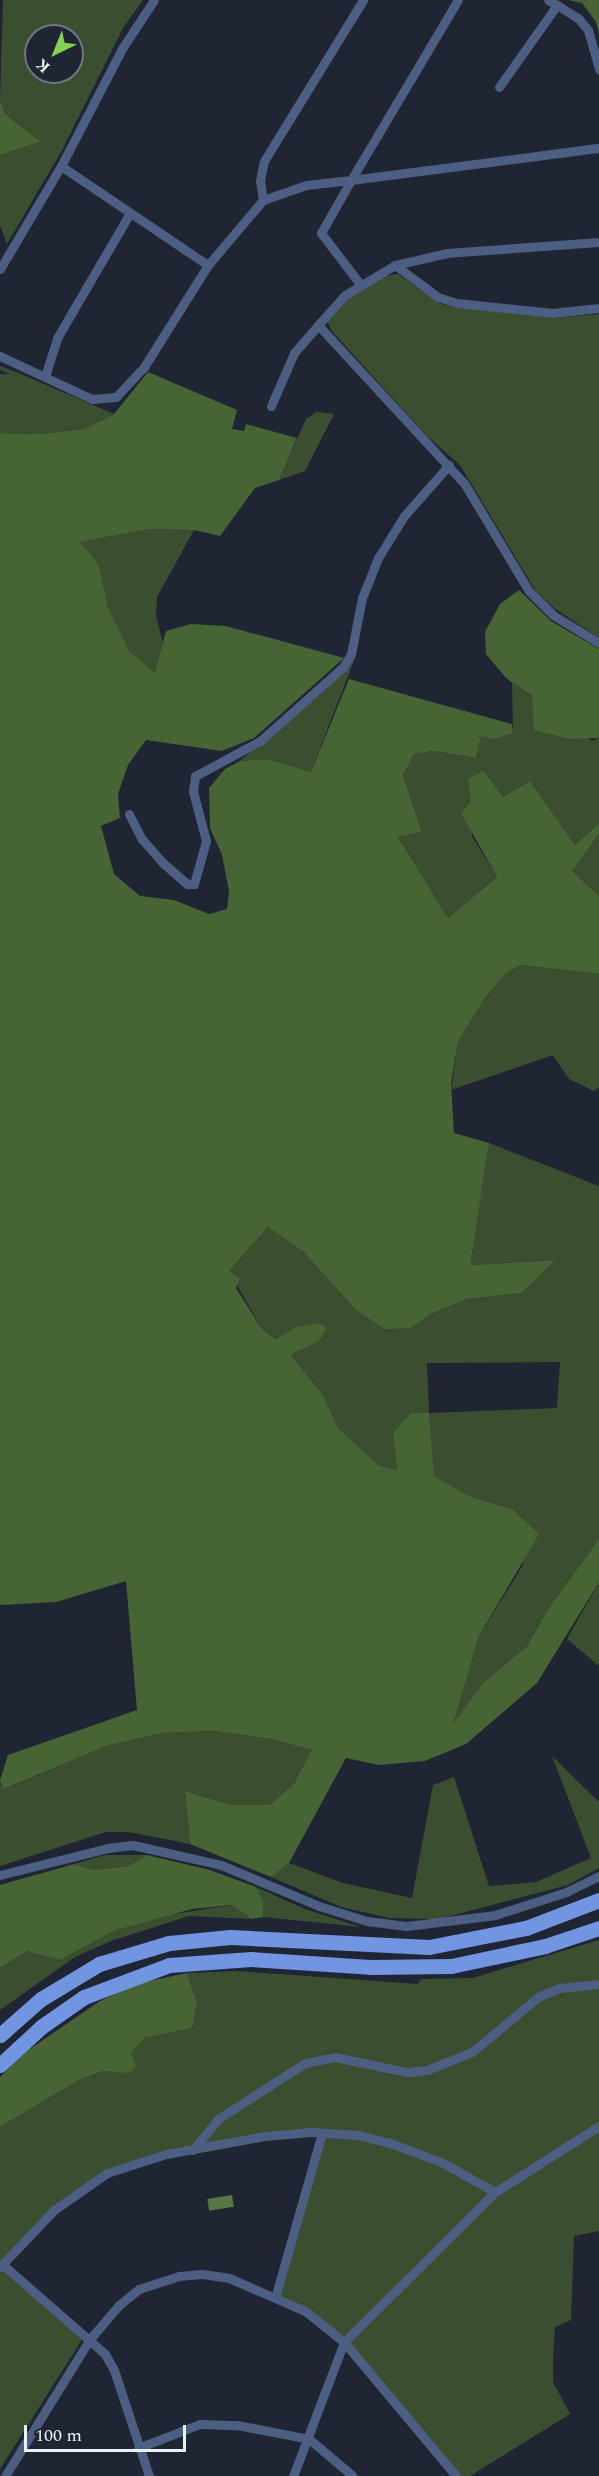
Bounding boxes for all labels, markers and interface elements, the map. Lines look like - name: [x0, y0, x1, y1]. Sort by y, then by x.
- north arrow: [24, 24, 84, 84]
- text: K: [30, 53, 56, 79]
- scale bar: [27, 2413, 189, 2451]
- text: 100 m: [35, 2422, 82, 2449]

